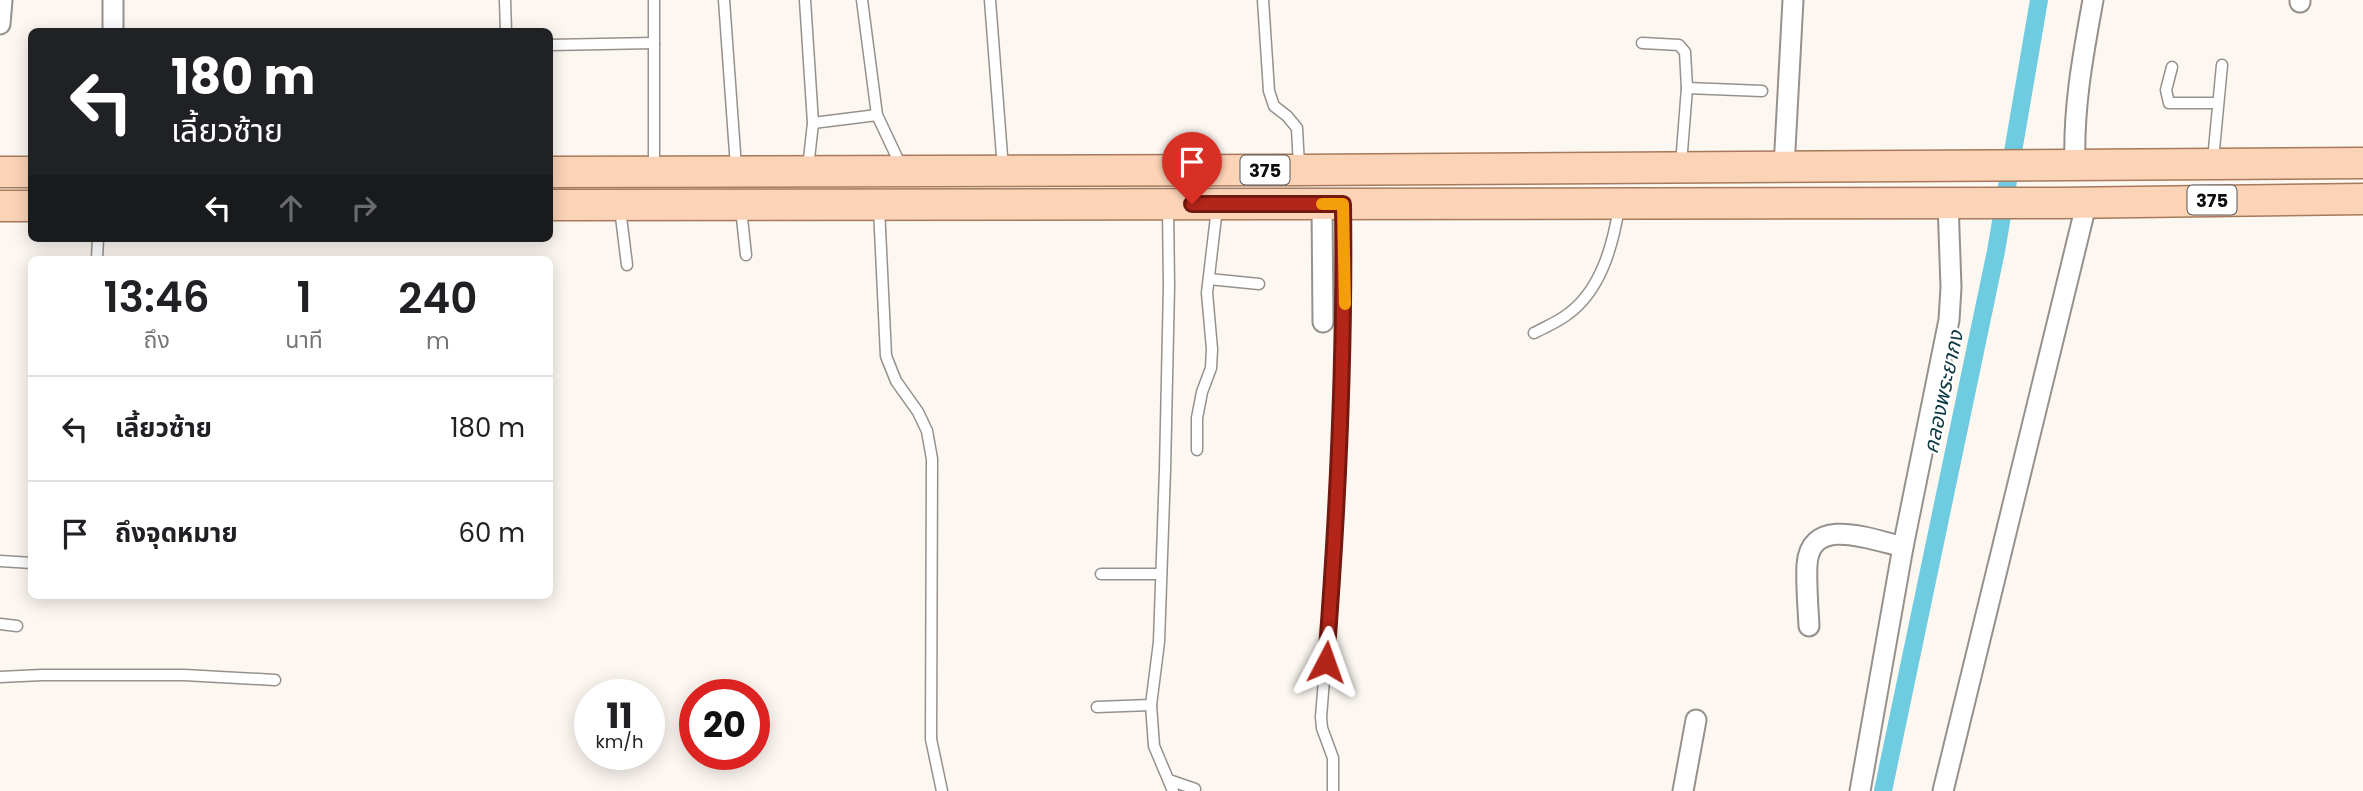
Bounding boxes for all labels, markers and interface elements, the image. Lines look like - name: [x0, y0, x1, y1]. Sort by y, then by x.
- text: 180 m: [171, 43, 315, 111]
- icon: left: [56, 56, 147, 147]
- text: เลี้ยวซ้าย: [171, 108, 283, 153]
- pin: [1162, 132, 1222, 204]
- icon: arrive: [1173, 143, 1211, 181]
- road number: 375: [1240, 155, 1290, 184]
- road number: 375: [2188, 186, 2236, 215]
- icon: left: [199, 189, 237, 227]
- icon: ahead: [272, 189, 310, 227]
- icon: right: [345, 189, 383, 227]
- text: 13:46: [104, 268, 210, 327]
- text: 1: [296, 268, 312, 327]
- text: 240: [398, 269, 477, 328]
- text: ถึง: [144, 324, 170, 356]
- text: นาที: [285, 324, 323, 356]
- text: m: [426, 325, 450, 357]
- water label: คลองพระยากง: [1916, 326, 1971, 456]
- icon: left: [56, 410, 94, 448]
- text: เลี้ยวซ้าย: [115, 410, 212, 446]
- text: 180 m: [450, 410, 525, 446]
- icon: arrive: [56, 515, 94, 553]
- text: ถึงจุดหมาย: [115, 515, 238, 551]
- text: 60 m: [458, 515, 525, 551]
- position arrow: [1289, 625, 1363, 699]
- speed limit sign: 20: [679, 679, 770, 770]
- text: 11: [606, 691, 633, 740]
- text: km/h: [596, 729, 643, 754]

